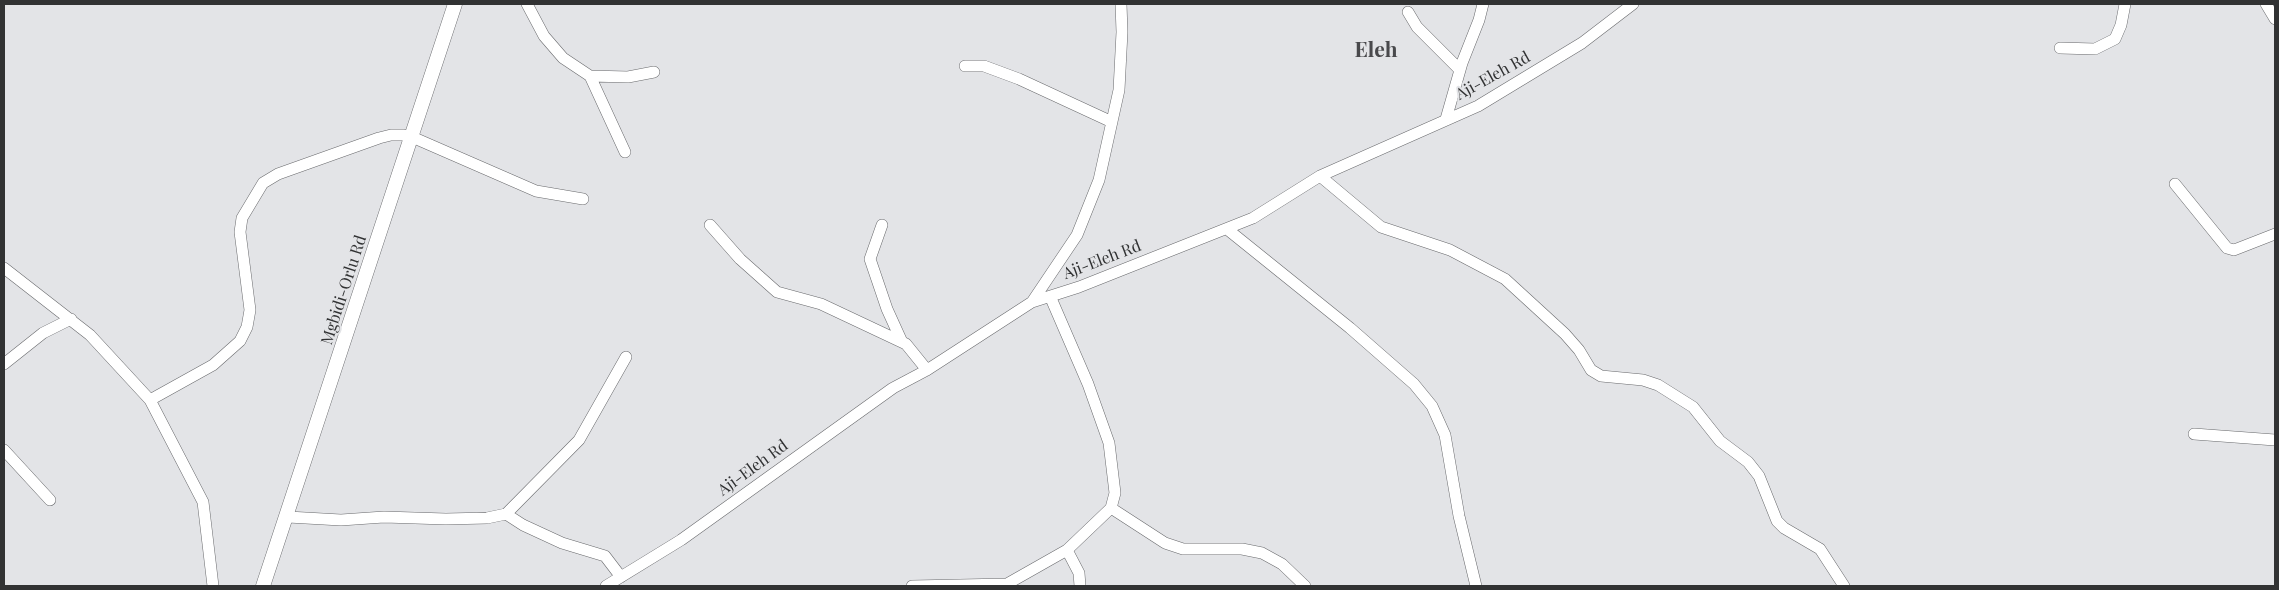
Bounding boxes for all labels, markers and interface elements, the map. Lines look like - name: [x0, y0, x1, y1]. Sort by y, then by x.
- district label: Eleh: [1355, 37, 1397, 63]
- street label: Aji-Eleh Rd: [1452, 48, 1534, 104]
- street label: Mgbidi-Orlu Rd: [317, 233, 371, 347]
- street label: Aji-Eleh Rd: [1060, 236, 1144, 284]
- street label: Aji-Eleh Rd: [714, 436, 792, 500]

